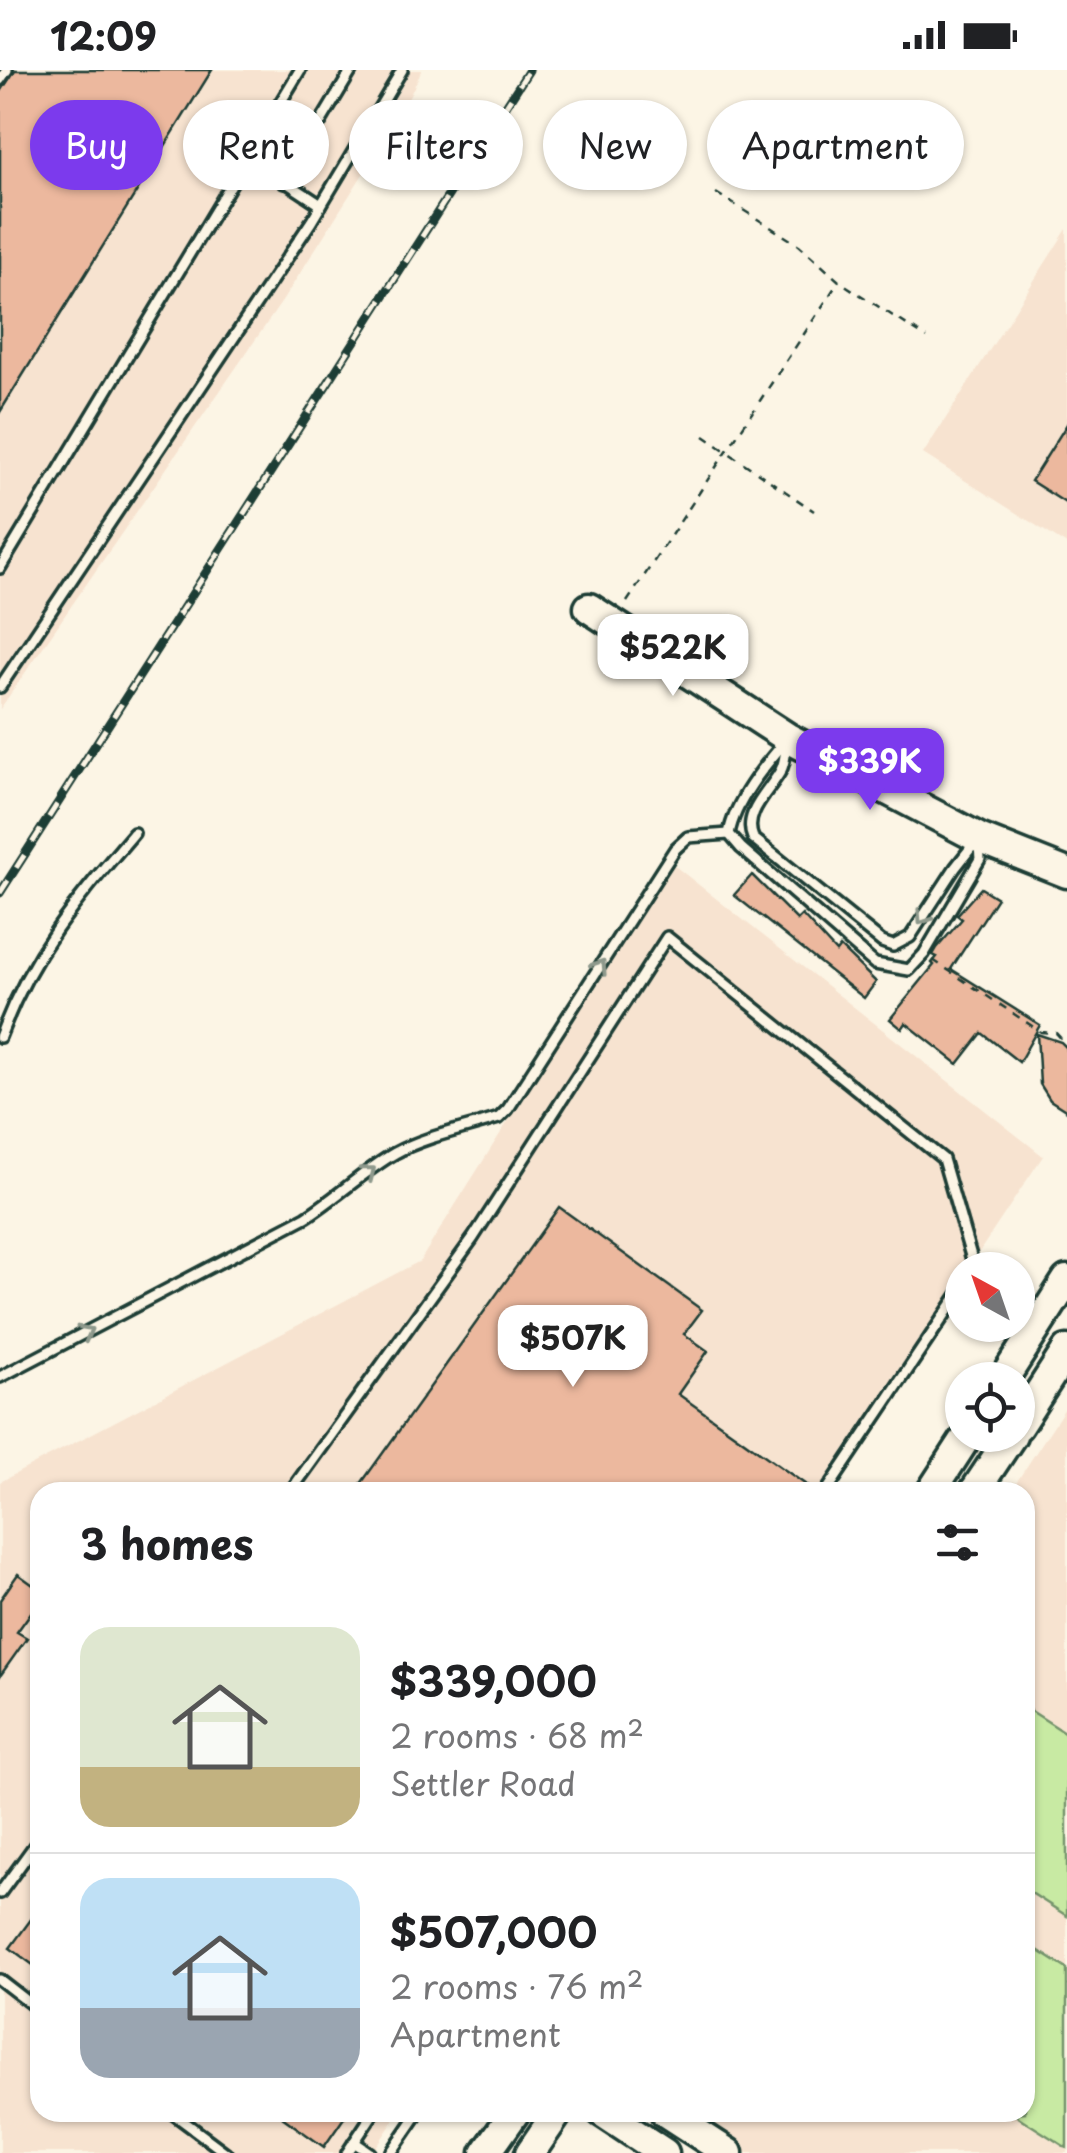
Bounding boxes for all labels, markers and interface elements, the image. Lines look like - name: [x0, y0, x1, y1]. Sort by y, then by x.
- text: 12:09: [50, 7, 157, 64]
- chip: Buy: [30, 100, 163, 190]
- chip: Rent: [183, 100, 329, 190]
- chip: Filters: [349, 100, 523, 190]
- chip: New: [543, 100, 687, 190]
- chip: Apartment: [707, 100, 964, 190]
- pin: $522K: [603, 614, 743, 699]
- text: $522K: [619, 622, 727, 670]
- pin: $339K: [800, 728, 940, 813]
- text: $339K: [818, 736, 922, 784]
- one-way arrow: [916, 907, 935, 925]
- one-way arrow: [588, 959, 607, 977]
- one-way arrow: [358, 1167, 376, 1184]
- north arrow: [945, 1252, 1035, 1342]
- map controls: [945, 1252, 1035, 1452]
- pin: $507K: [503, 1305, 643, 1390]
- text: $507K: [520, 1313, 626, 1361]
- one-way arrow: [76, 1324, 94, 1344]
- button: locate: [945, 1362, 1035, 1452]
- text: 3 homes: [80, 1511, 253, 1574]
- icon: filters: [930, 1515, 985, 1570]
- text: $339,000: [390, 1648, 597, 1711]
- icon: home: [160, 1667, 280, 1787]
- text: 2 rooms · 68 m²: [390, 1711, 644, 1759]
- text: Settler Road: [390, 1759, 576, 1807]
- text: $507,000: [390, 1899, 597, 1962]
- icon: home: [160, 1918, 280, 2038]
- text: 2 rooms · 76 m²: [390, 1962, 644, 2010]
- text: Apartment: [390, 2010, 561, 2058]

